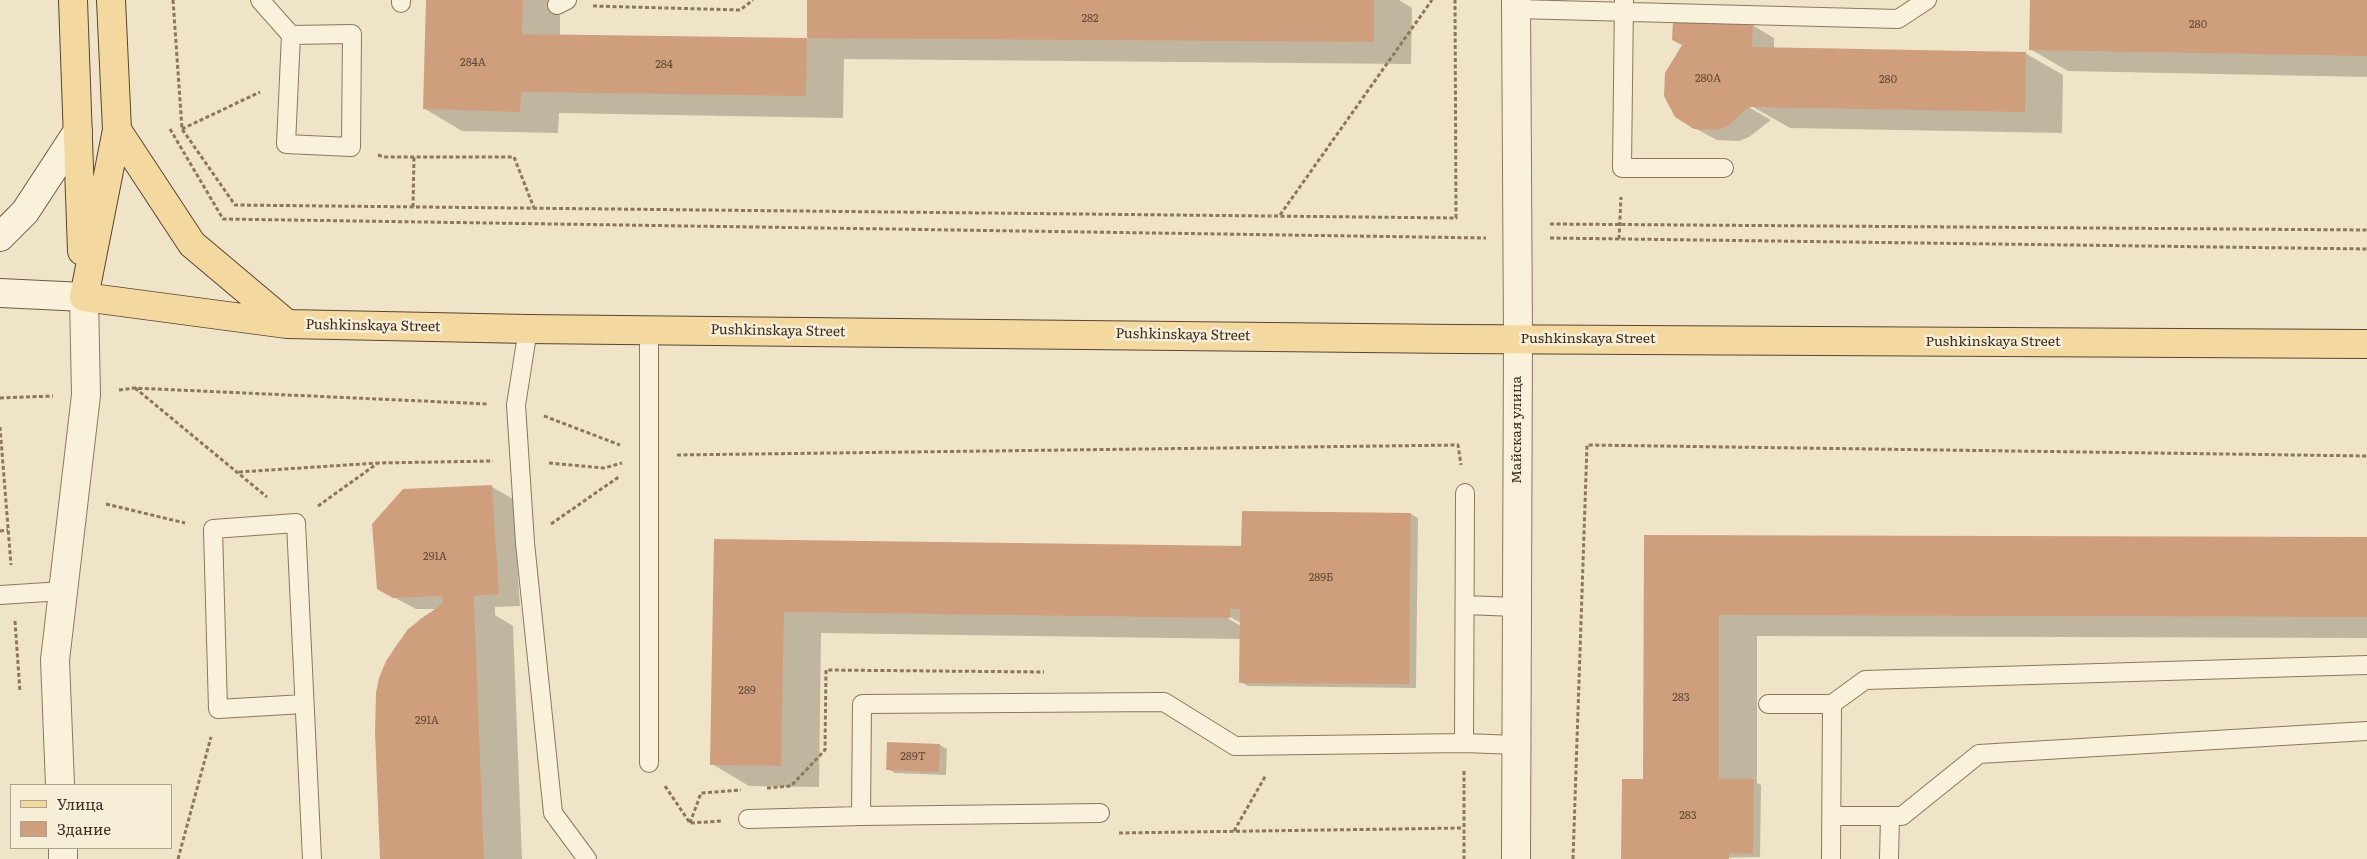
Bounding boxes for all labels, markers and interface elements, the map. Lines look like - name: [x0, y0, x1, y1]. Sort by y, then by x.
- house number: 282: [1081, 12, 1099, 26]
- house number: 280: [2189, 18, 2207, 32]
- house number: 284А: [460, 56, 486, 70]
- house number: 284: [655, 58, 673, 72]
- house number: 280А: [1695, 72, 1721, 86]
- house number: 280: [1879, 73, 1897, 87]
- street label: Pushkinskaya Street: [305, 316, 441, 336]
- street label: Pushkinskaya Street: [710, 321, 846, 341]
- street label: Pushkinskaya Street: [1115, 325, 1251, 345]
- street label: Pushkinskaya Street: [1520, 331, 1656, 347]
- street label: Pushkinskaya Street: [1925, 334, 2061, 350]
- street label: Майская улица: [1509, 376, 1525, 484]
- house number: 291А: [423, 550, 447, 564]
- house number: 289Б: [1309, 571, 1333, 585]
- house number: 289: [738, 684, 756, 698]
- house number: 283: [1672, 691, 1690, 705]
- house number: 291А: [415, 714, 439, 728]
- house number: 289Т: [900, 750, 926, 764]
- legend: [10, 784, 172, 849]
- text: Улица: [57, 792, 104, 815]
- house number: 283: [1679, 809, 1697, 823]
- text: Здание: [57, 817, 111, 840]

